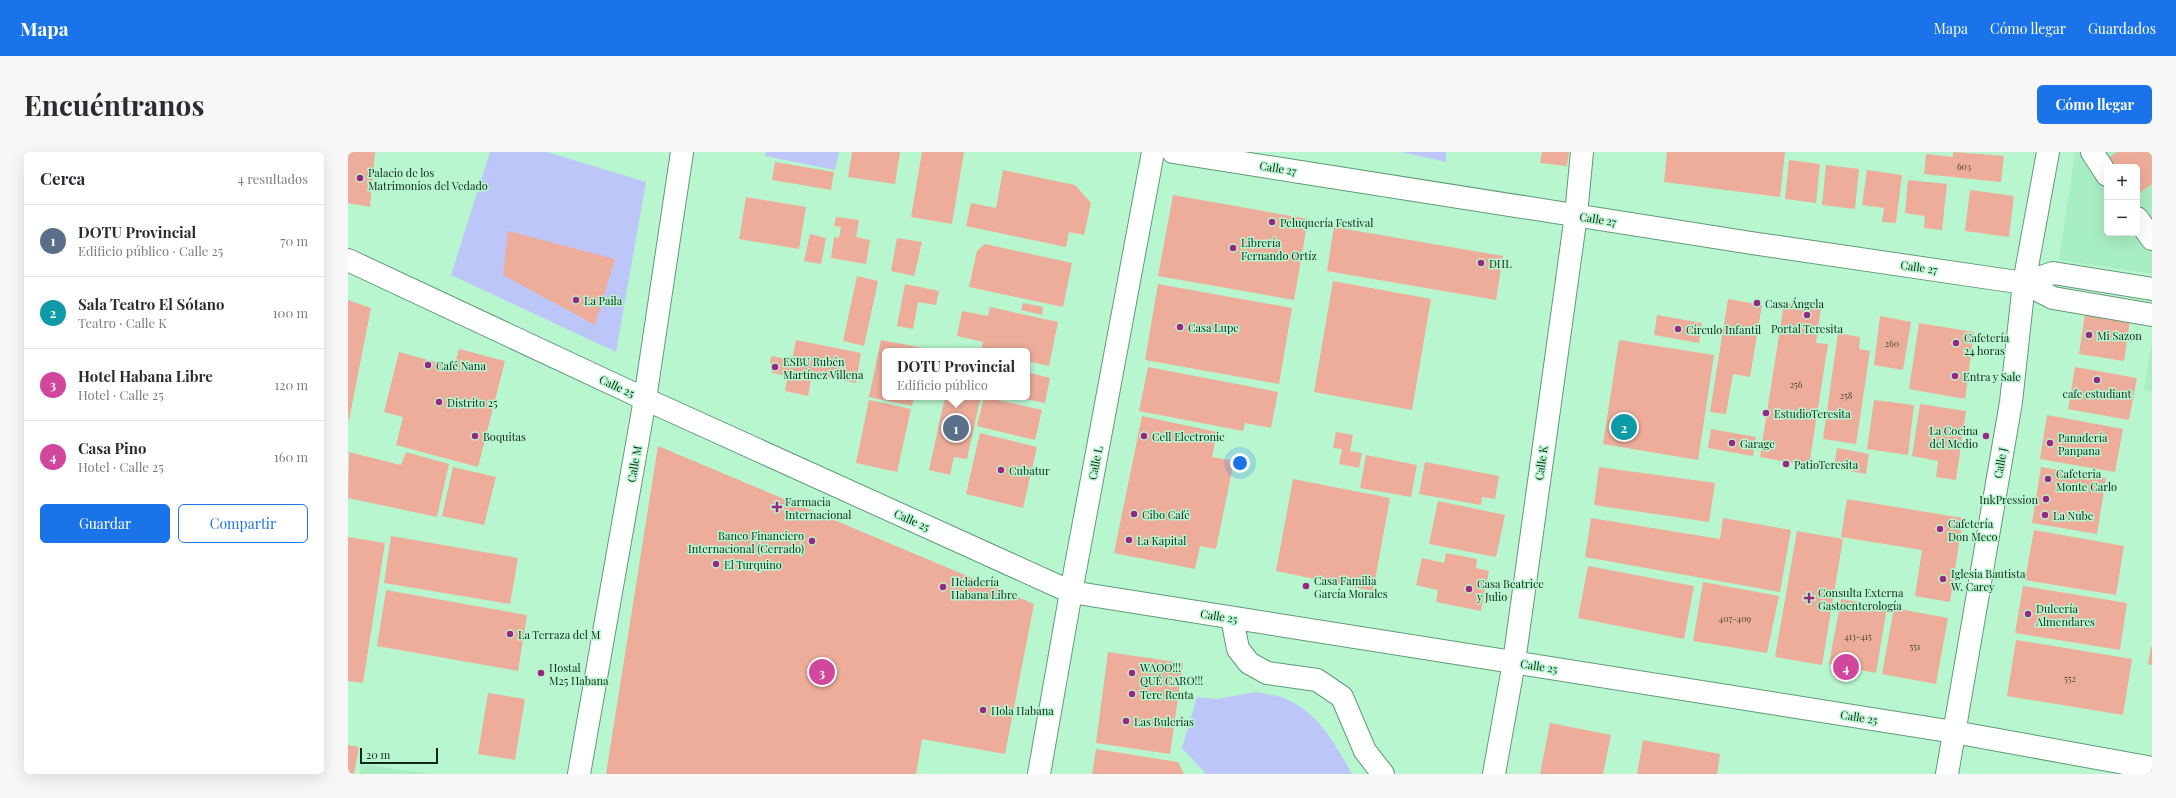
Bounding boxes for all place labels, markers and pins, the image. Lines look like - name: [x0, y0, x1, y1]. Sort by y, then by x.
- place label: Palacio de los Matrimonios del Vedado: [368, 165, 488, 193]
- marker: Palacio de los Matrimonios del Vedado: [355, 173, 365, 183]
- place label: Peluquería Festival: [1280, 215, 1373, 230]
- marker: Peluquería Festival: [1267, 217, 1277, 227]
- place label: Librería Fernando Ortíz: [1241, 235, 1317, 263]
- marker: Librería Fernando Ortíz: [1228, 243, 1238, 253]
- place label: DHL: [1489, 256, 1512, 271]
- marker: DHL: [1476, 258, 1486, 268]
- place label: La Paila: [584, 293, 623, 308]
- marker: La Paila: [571, 295, 581, 305]
- place label: Casa Ángela: [1765, 296, 1824, 311]
- marker: Casa Ángela: [1752, 298, 1762, 308]
- marker: Portal Teresita: [1802, 310, 1812, 320]
- place label: Casa Lupe: [1188, 320, 1239, 335]
- place label: Portal Teresita: [1771, 321, 1843, 336]
- marker: Casa Lupe: [1175, 322, 1185, 332]
- place label: Círculo Infantil: [1686, 322, 1761, 337]
- marker: Círculo Infantil: [1673, 324, 1683, 334]
- place label: Mi Sazon: [2097, 328, 2142, 343]
- place label: Cafetería 24 horas: [1964, 330, 2010, 358]
- marker: Mi Sazon: [2084, 330, 2094, 340]
- marker: Cafetería 24 horas: [1951, 338, 1961, 348]
- place label: ESBU Rubén Martínez Villena: [783, 354, 864, 382]
- place label: Café Nana: [436, 358, 486, 373]
- marker: Café Nana: [423, 360, 433, 370]
- marker: ESBU Rubén Martínez Villena: [770, 362, 780, 372]
- place label: Entra y Sale: [1963, 369, 2021, 384]
- marker: Entra y Sale: [1950, 371, 1960, 381]
- marker: cafe estudiant: [2092, 375, 2102, 385]
- place label: cafe estudiant: [2063, 386, 2132, 401]
- place label: Distrito 25: [447, 395, 498, 410]
- marker: Distrito 25: [434, 397, 444, 407]
- place label: EstudioTeresita: [1774, 406, 1851, 421]
- marker: EstudioTeresita: [1761, 408, 1771, 418]
- pin: 2: [1611, 412, 1637, 442]
- pin: 1: [943, 413, 969, 443]
- place label: La Cocina del Medio: [1929, 423, 1979, 451]
- place label: Boquitas: [483, 429, 526, 444]
- place label: Cell Electronic: [1152, 429, 1225, 444]
- place label: Panadería Panpana: [2058, 430, 2108, 458]
- marker: Boquitas: [470, 431, 480, 441]
- marker: Cell Electronic: [1139, 431, 1149, 441]
- marker: La Cocina del Medio: [1981, 431, 1991, 441]
- place label: Garage: [1740, 436, 1775, 451]
- marker: Garage: [1727, 438, 1737, 448]
- marker: Panadería Panpana: [2045, 438, 2055, 448]
- place label: PatioTeresita: [1794, 457, 1859, 472]
- marker: PatioTeresita: [1781, 459, 1791, 469]
- place label: Cubatur: [1009, 463, 1050, 478]
- marker: Cubatur: [996, 465, 1006, 475]
- place label: Cafeteria Monte Carlo: [2056, 466, 2117, 494]
- marker: Cafeteria Monte Carlo: [2043, 474, 2053, 484]
- place label: InkPression: [1979, 492, 2038, 507]
- place label: Farmacia Internacional: [785, 494, 851, 522]
- marker: InkPression: [2041, 494, 2051, 504]
- marker: Farmacia Internacional: [772, 502, 782, 512]
- place label: Cibo Café: [1142, 507, 1190, 522]
- place label: La Nube: [2053, 508, 2094, 523]
- marker: Cibo Café: [1129, 509, 1139, 519]
- marker: La Nube: [2040, 510, 2050, 520]
- place label: Cafetería Don Meco: [1948, 516, 1998, 544]
- marker: Cafetería Don Meco: [1935, 524, 1945, 534]
- place label: Banco Financiero Internacional (Cerrado): [688, 528, 804, 556]
- place label: La Kapital: [1137, 533, 1186, 548]
- marker: La Kapital: [1124, 535, 1134, 545]
- marker: Banco Financiero Internacional (Cerrado): [807, 536, 817, 546]
- place label: El Turquino: [724, 557, 782, 572]
- marker: El Turquino: [711, 559, 721, 569]
- place label: Iglesia Bautista W. Carey: [1950, 566, 2026, 594]
- place label: Casa Familia García Morales: [1314, 573, 1388, 601]
- place label: Heladería Habana Libre: [951, 574, 1018, 602]
- marker: Iglesia Bautista W. Carey: [1938, 574, 1948, 584]
- place label: Casa Beatrice y Julio: [1476, 576, 1544, 604]
- marker: Casa Familia García Morales: [1301, 581, 1311, 591]
- marker: Heladería Habana Libre: [938, 582, 948, 592]
- marker: Casa Beatrice y Julio: [1464, 584, 1474, 594]
- place label: Consulta Externa Gastoenterología: [1818, 585, 1904, 613]
- marker: Consulta Externa Gastoenterología: [1803, 592, 1815, 604]
- place label: Dulcería Almendares: [2035, 601, 2095, 629]
- marker: Dulcería Almendares: [2023, 609, 2033, 619]
- place label: La Terraza del M: [518, 627, 601, 642]
- marker: La Terraza del M: [505, 629, 515, 639]
- pin: 4: [1833, 652, 1859, 682]
- pin: 3: [809, 657, 835, 687]
- place label: Hostal M25 Habana: [549, 660, 609, 688]
- place label: WAOO!!! QUÉ CARO!!!: [1139, 660, 1203, 688]
- marker: Hostal M25 Habana: [536, 668, 546, 678]
- marker: WAOO!!! QUÉ CARO!!!: [1127, 668, 1137, 678]
- place label: Tere Renta: [1140, 687, 1194, 702]
- marker: Tere Renta: [1127, 689, 1137, 699]
- place label: Hola Habana: [991, 703, 1054, 718]
- marker: Hola Habana: [978, 705, 988, 715]
- place label: Las Bulerias: [1134, 714, 1194, 729]
- marker: Las Bulerias: [1121, 716, 1131, 726]

